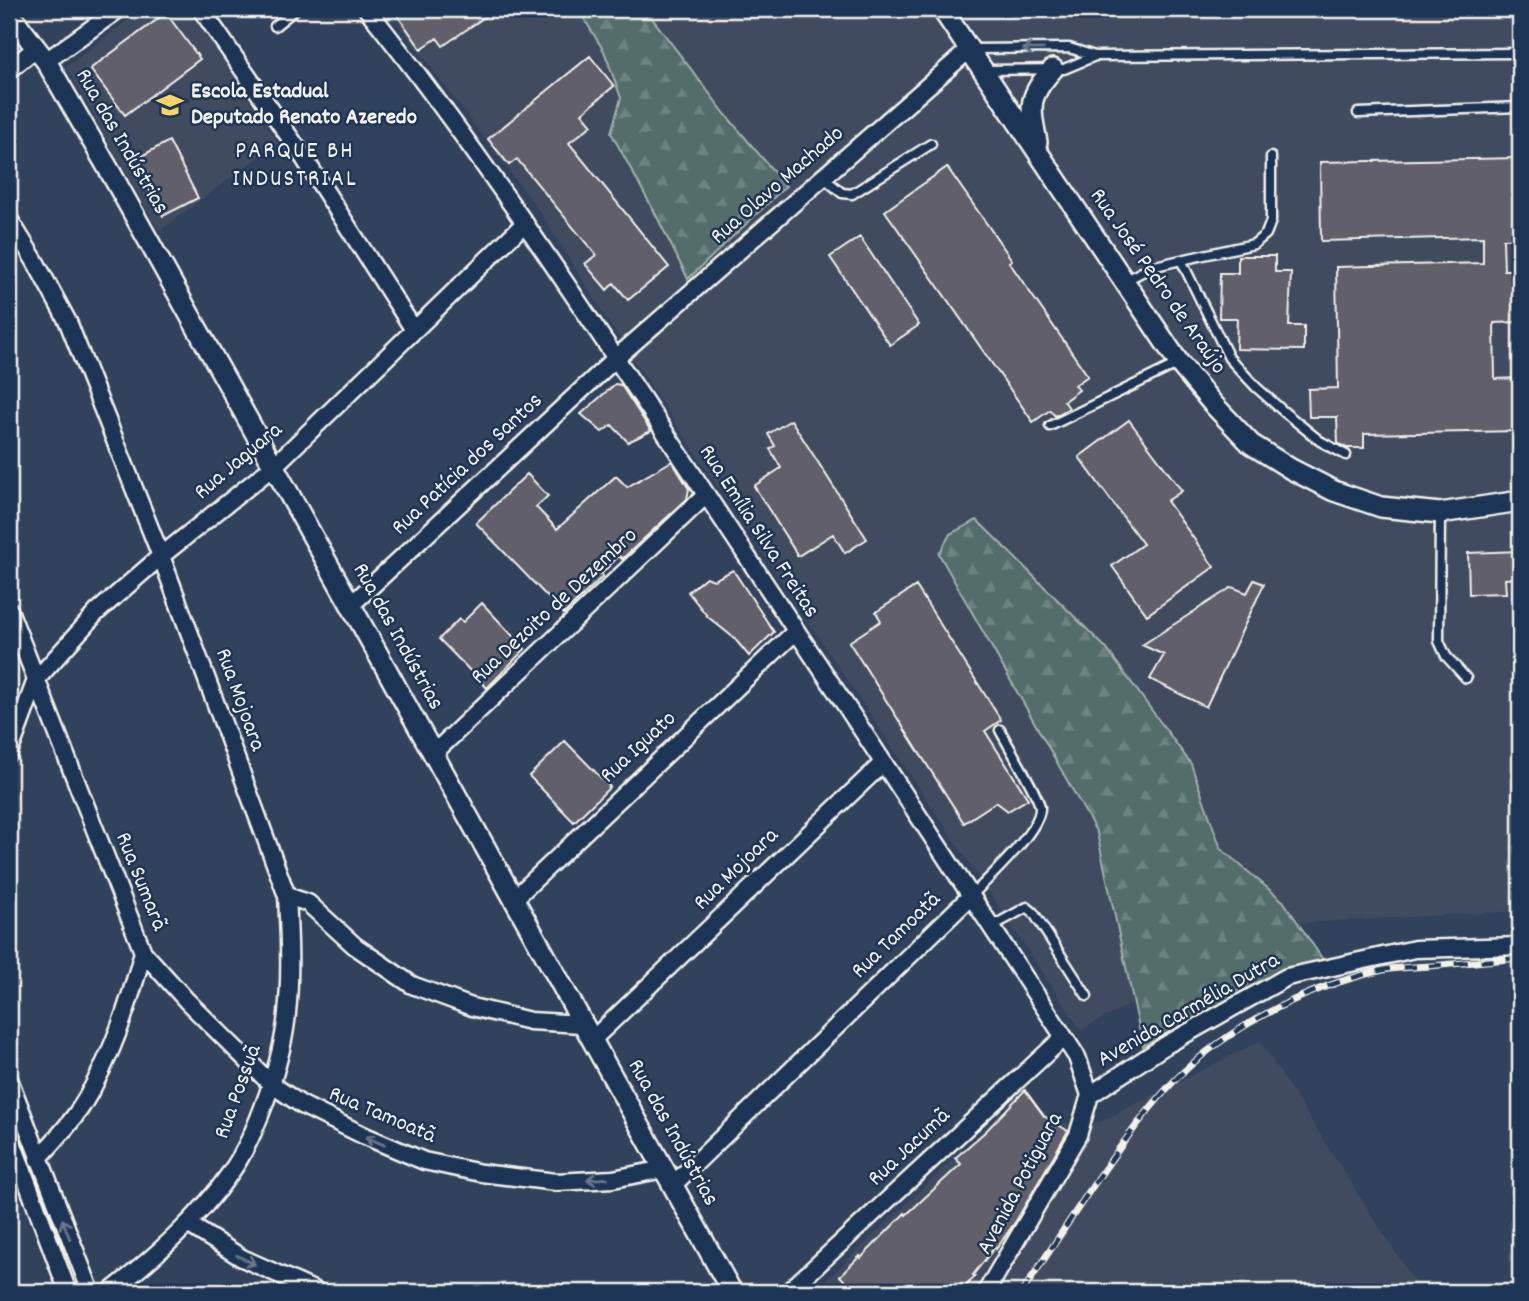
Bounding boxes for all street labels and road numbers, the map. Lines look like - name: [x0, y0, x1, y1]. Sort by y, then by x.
- street label: Rua das Indústrias: [66, 63, 176, 221]
- street label: Rua Olavo Machado: [704, 119, 852, 253]
- street label: Rua José Pedro de Araújo: [1080, 182, 1234, 382]
- street label: Rua Patícia dos Santos: [385, 386, 551, 544]
- street label: Rua Jaguara: [188, 414, 291, 509]
- street label: Rua Emília Silva Freitas: [689, 439, 827, 625]
- street label: Rua Dezoito de Dezembro: [464, 521, 646, 693]
- street label: Rua das Indústrias: [343, 557, 451, 717]
- street label: Rua Mojoara: [205, 644, 273, 757]
- street label: Rua Iguato: [593, 704, 685, 792]
- street label: Rua Mojoara: [687, 820, 788, 919]
- street label: Rua Sumarã: [105, 828, 175, 937]
- street label: Rua Tamoatã: [845, 884, 950, 987]
- street label: Avenida Carmélia Dutra: [1092, 945, 1287, 1077]
- street label: Rua Possuã: [207, 1040, 272, 1144]
- street label: Rua das Indústrias: [618, 1053, 726, 1213]
- street label: Rua Tamoatã: [323, 1079, 441, 1154]
- street label: Rua Jacumã: [861, 1101, 959, 1195]
- street label: Avenida Potiguara: [969, 1106, 1073, 1261]

